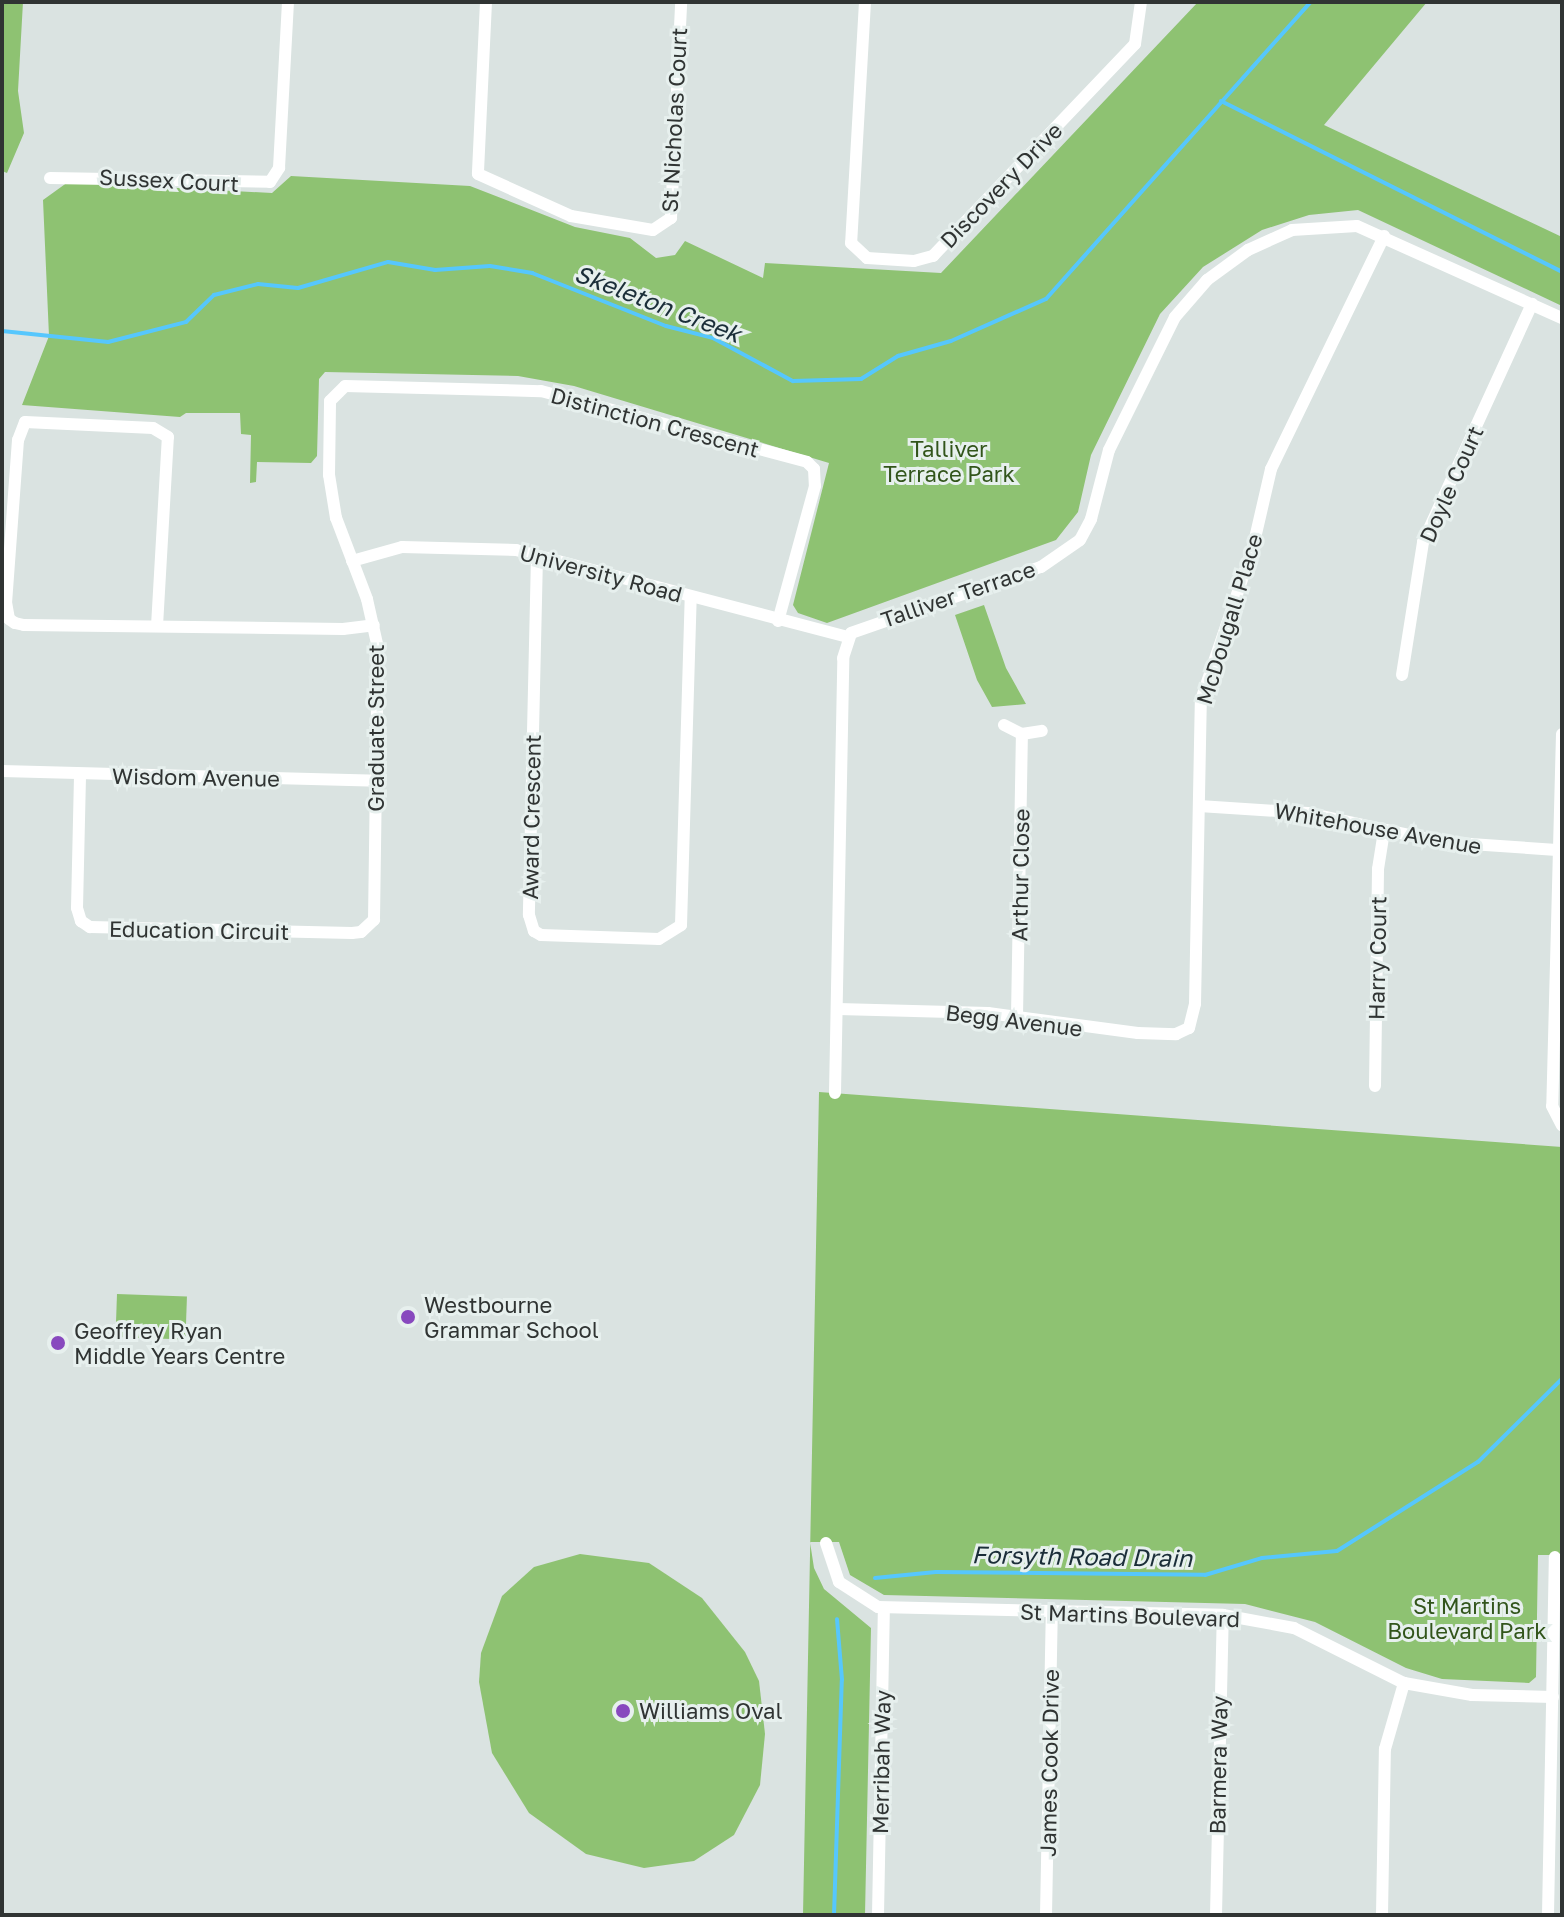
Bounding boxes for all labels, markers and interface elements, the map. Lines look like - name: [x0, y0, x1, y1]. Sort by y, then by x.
- street label: St Nicholas Court: [656, 27, 692, 213]
- street label: Discovery Drive: [935, 117, 1067, 253]
- street label: Sussex Court: [98, 163, 240, 197]
- water label: Skeleton Creek: [571, 258, 745, 348]
- street label: Distinction Crescent: [548, 381, 762, 463]
- street label: Doyle Court: [1414, 422, 1488, 546]
- park label: Talliver Terrace Park: [883, 435, 1015, 486]
- street label: McDougall Place: [1191, 531, 1267, 707]
- street label: University Road: [517, 539, 685, 607]
- street label: Talliver Terrace: [877, 555, 1039, 633]
- street label: Graduate Street: [363, 644, 389, 812]
- street label: Award Crescent: [516, 734, 546, 900]
- street label: Wisdom Avenue: [112, 762, 280, 792]
- street label: Whitehouse Avenue: [1272, 797, 1484, 859]
- street label: Arthur Close: [1006, 808, 1034, 942]
- street label: Harry Court: [1363, 896, 1391, 1020]
- street label: Education Circuit: [109, 915, 289, 945]
- street label: Begg Avenue: [944, 999, 1084, 1041]
- place label: Westbourne Grammar School: [424, 1291, 599, 1342]
- marker: Westbourne Grammar School: [399, 1308, 417, 1326]
- place label: Geoffrey Ryan Middle Years Centre: [74, 1317, 285, 1368]
- marker: Geoffrey Ryan Middle Years Centre: [49, 1334, 67, 1352]
- water label: Forsyth Road Drain: [972, 1540, 1192, 1572]
- park label: St Martins Boulevard Park: [1387, 1592, 1547, 1644]
- street label: St Martins Boulevard: [1020, 1598, 1240, 1632]
- street label: James Cook Drive: [1034, 1669, 1064, 1857]
- street label: Merribah Way: [867, 1690, 895, 1834]
- street label: Barmera Way: [1204, 1695, 1232, 1835]
- place label: Williams Oval: [639, 1698, 782, 1724]
- marker: Williams Oval: [614, 1702, 632, 1720]

